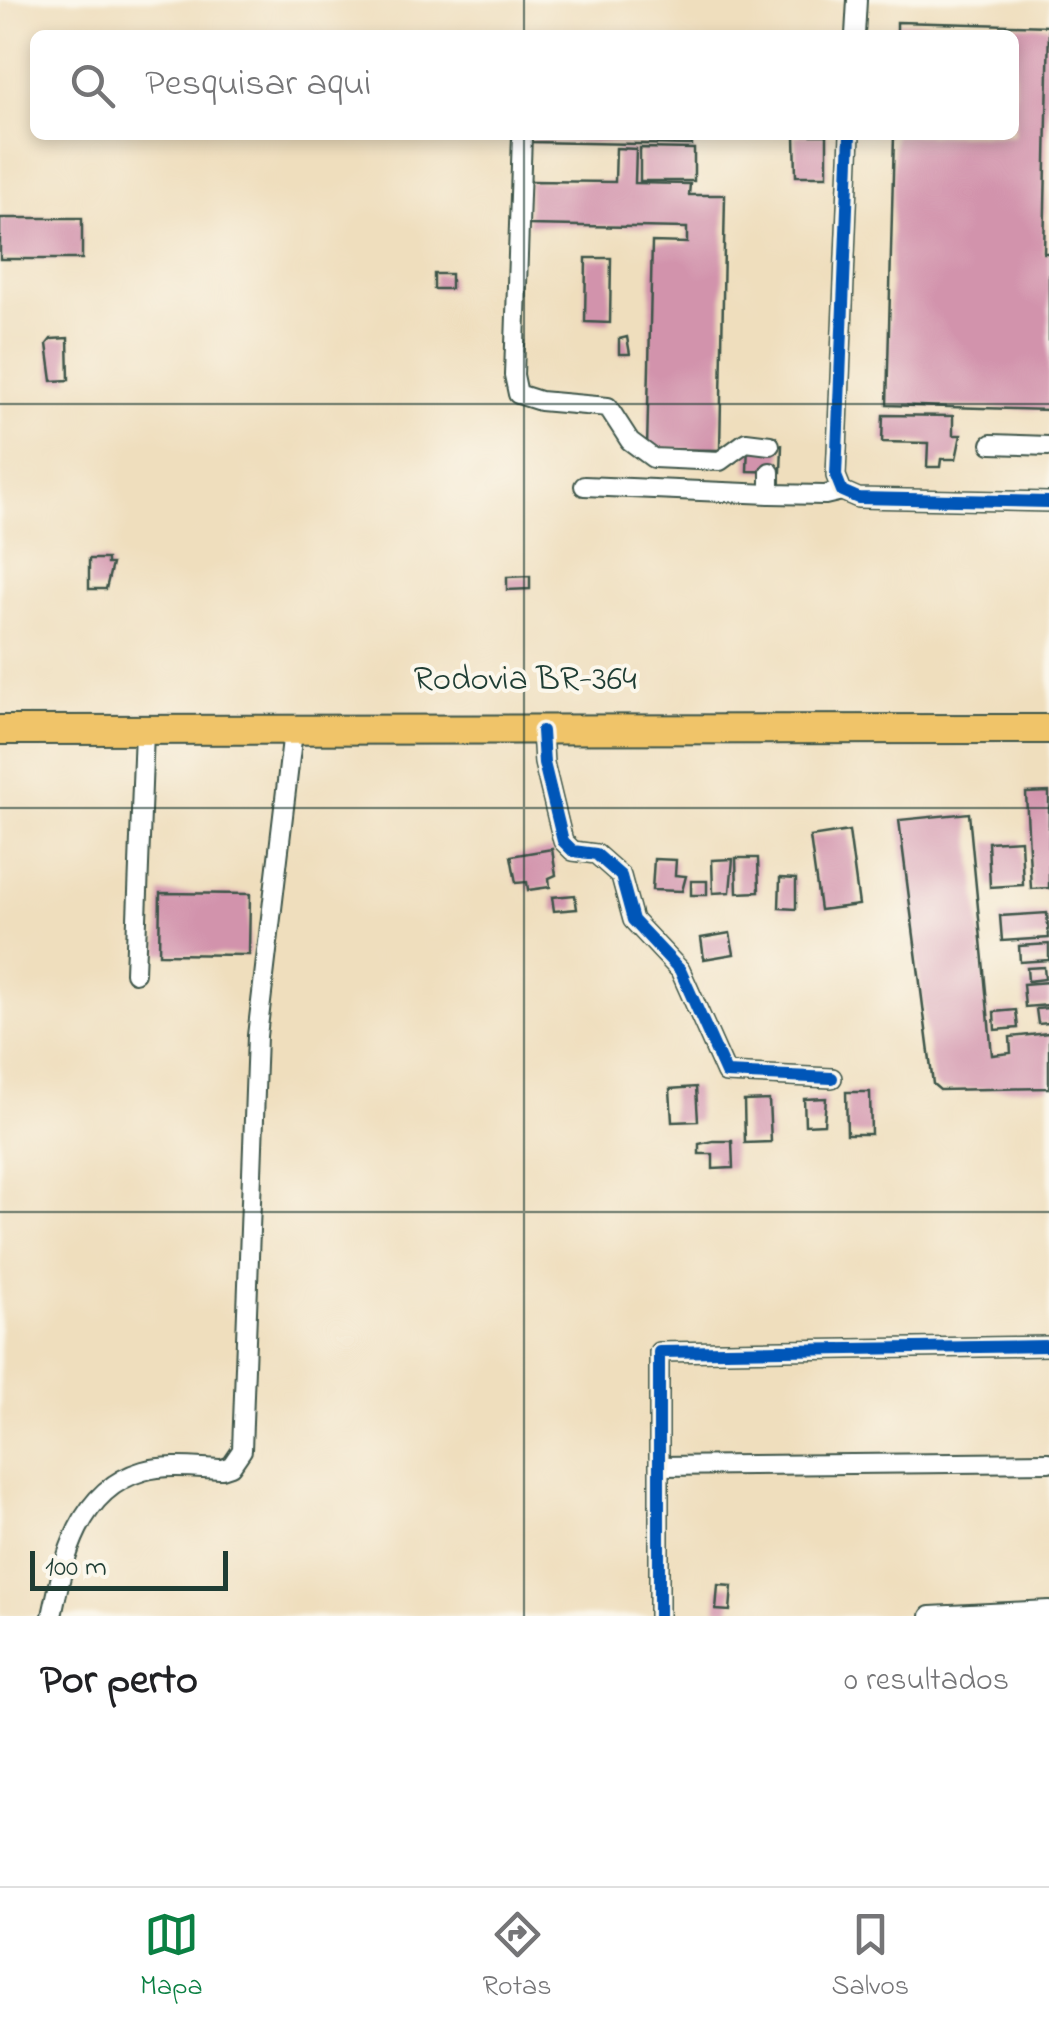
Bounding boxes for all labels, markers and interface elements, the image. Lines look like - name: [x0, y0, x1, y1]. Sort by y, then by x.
- search box: [30, 30, 1019, 140]
- text: Pesquisar aqui: [145, 57, 371, 113]
- icon: search: [65, 58, 120, 113]
- street label: Rodovia BR-364: [413, 655, 637, 706]
- scale bar: [30, 1546, 228, 1590]
- text: 100 m: [45, 1548, 107, 1589]
- text: Por perto: [40, 1651, 198, 1712]
- text: 0 resultados: [844, 1658, 1009, 1705]
- tab: Mapa: [140, 1907, 203, 2008]
- tab: Rotas: [483, 1907, 551, 2008]
- tab: Salvos: [832, 1907, 909, 2008]

